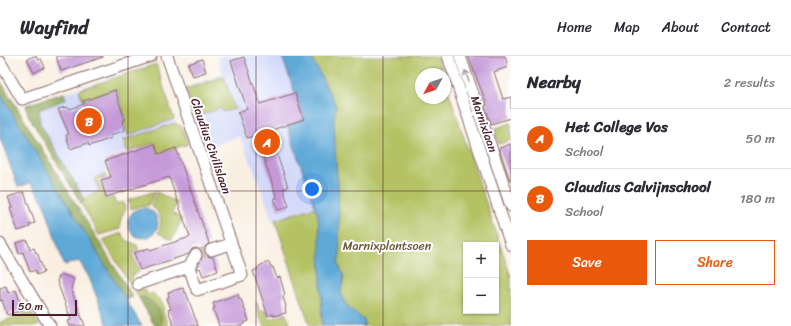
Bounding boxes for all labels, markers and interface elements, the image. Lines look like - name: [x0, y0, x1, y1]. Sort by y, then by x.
- text: Wayfind: [20, 11, 88, 44]
- text: Home: [557, 15, 592, 40]
- text: Map: [614, 15, 640, 40]
- text: About: [662, 15, 699, 40]
- text: Contact: [721, 15, 771, 40]
- text: Nearby: [527, 67, 581, 97]
- north arrow: [415, 68, 451, 104]
- one-way arrow: [462, 70, 470, 82]
- text: 2 results: [724, 71, 775, 94]
- street label: Marnixlaan: [464, 93, 504, 156]
- street label: Claudius Civilislaan: [184, 95, 238, 198]
- pin: B: [76, 106, 102, 136]
- text: Het College Vos: [565, 114, 668, 140]
- pin: A: [254, 127, 280, 157]
- text: A: [536, 127, 544, 150]
- text: 50 m: [745, 127, 775, 150]
- text: School: [565, 140, 603, 163]
- text: Claudius Calvijnschool: [565, 174, 711, 200]
- your location: [302, 179, 322, 199]
- text: B: [536, 187, 544, 210]
- text: 180 m: [740, 187, 775, 210]
- text: School: [565, 200, 603, 223]
- park label: Marnixplantsoen: [343, 235, 432, 257]
- button: Save: [527, 240, 647, 285]
- button: Share: [655, 240, 775, 285]
- map controls: [463, 242, 499, 314]
- button: +: [463, 242, 499, 278]
- button: −: [463, 278, 499, 314]
- text: 50 m: [18, 297, 43, 316]
- scale bar: [12, 298, 77, 317]

